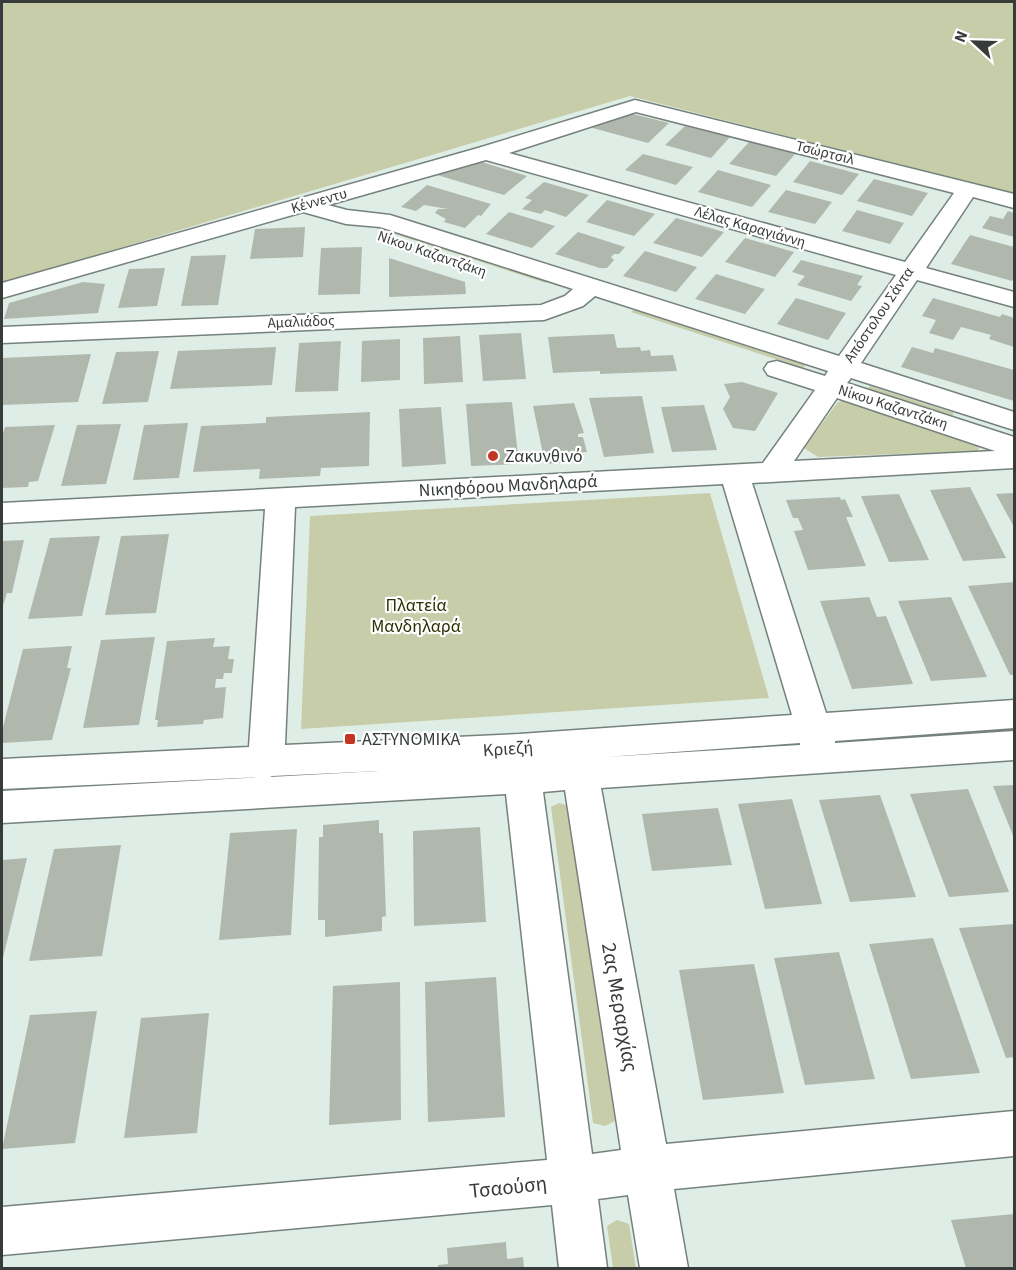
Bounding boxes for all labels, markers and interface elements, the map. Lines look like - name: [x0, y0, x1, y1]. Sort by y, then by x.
- north arrow: [944, 12, 1004, 72]
- text: N: [949, 28, 973, 46]
- street label: Τσώρτσιλ: [793, 136, 857, 171]
- street label: Κέννεντυ: [289, 183, 349, 219]
- street label: Λέλας Καραγιάννη: [692, 201, 808, 253]
- street label: Νίκου Καζαντζάκη: [375, 225, 489, 283]
- street label: Απόστολου Σάντα: [839, 262, 919, 367]
- street label: Αμαλιάδος: [267, 310, 335, 334]
- street label: Νίκου Καζαντζάκη: [835, 379, 951, 435]
- place label: Ζακυνθινό: [505, 444, 583, 469]
- marker: Ζακυνθινό: [486, 449, 500, 463]
- street label: Νικηφόρου Μανδηλαρά: [418, 469, 598, 503]
- park label: Πλατεία Μανδηλαρά: [371, 593, 461, 639]
- place label: ΑΣΤΥΝΟΜΙΚΑ: [362, 727, 460, 752]
- marker: ΑΣΤΥΝΟΜΙΚΑ: [343, 732, 357, 746]
- street label: Κριεζή: [482, 735, 534, 763]
- street label: 2ας Μεραρχίας: [594, 940, 646, 1074]
- street label: Τσαούση: [468, 1168, 548, 1206]

